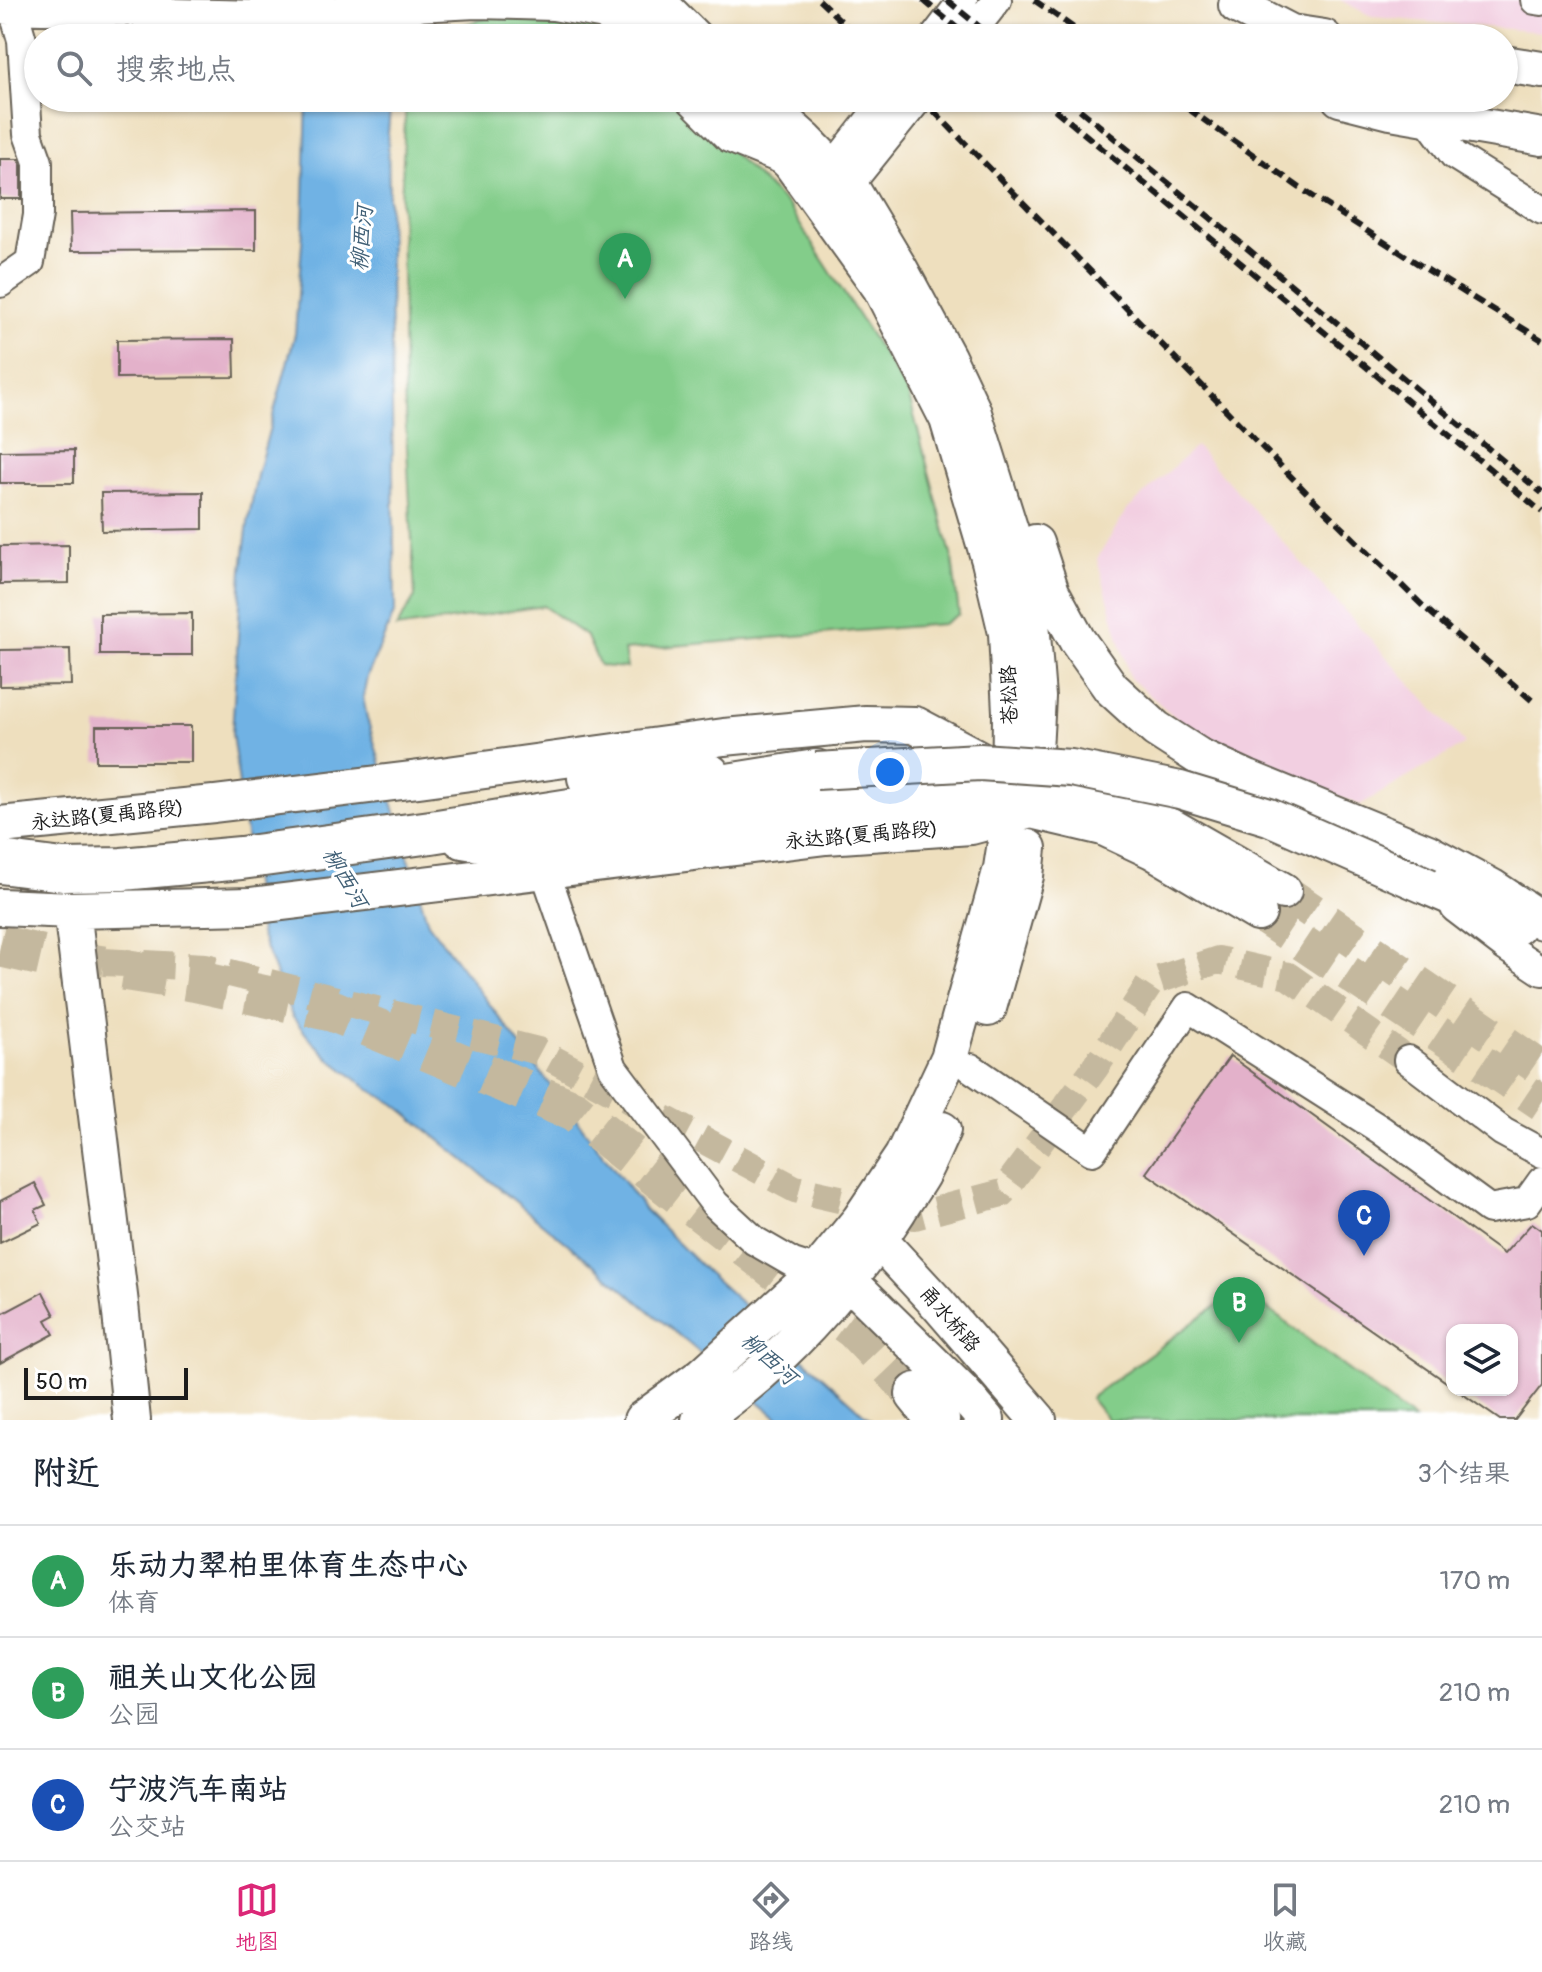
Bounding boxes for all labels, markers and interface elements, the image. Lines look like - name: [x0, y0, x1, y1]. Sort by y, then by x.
- search box: [24, 24, 1518, 112]
- icon: search: [52, 46, 96, 90]
- text: 搜索地点: [116, 51, 236, 88]
- water label: 柳西河: [345, 201, 379, 272]
- pin: A: [599, 233, 651, 299]
- street label: 苍松路: [995, 664, 1023, 725]
- your location: [870, 752, 910, 792]
- street label: 永达路(夏禹路段): [29, 795, 185, 835]
- street label: 永达路(夏禹路段): [783, 816, 939, 854]
- water label: 柳西河: [316, 842, 375, 916]
- pin: C: [1338, 1190, 1390, 1256]
- pin: B: [1213, 1277, 1265, 1343]
- street label: 甬水桥路: [914, 1281, 986, 1358]
- map controls: [1446, 1324, 1518, 1396]
- button: layers: [1446, 1324, 1518, 1396]
- water label: 柳西河: [735, 1327, 805, 1393]
- scale bar: [24, 1364, 188, 1400]
- text: 50 m: [36, 1368, 87, 1396]
- text: 附近: [32, 1452, 100, 1495]
- text: 3个结果: [1417, 1458, 1510, 1490]
- text: 乐动力翠柏里体育生态中心: [108, 1547, 468, 1584]
- text: A: [50, 1565, 66, 1597]
- text: 170 m: [1440, 1565, 1510, 1597]
- text: 体育: [108, 1587, 160, 1619]
- text: 祖关山文化公园: [108, 1659, 318, 1696]
- text: B: [51, 1677, 65, 1709]
- text: 210 m: [1439, 1677, 1510, 1709]
- text: 公园: [108, 1699, 160, 1731]
- text: 宁波汽车南站: [108, 1771, 288, 1808]
- text: C: [50, 1789, 66, 1821]
- text: 210 m: [1439, 1789, 1510, 1821]
- text: 公交站: [108, 1811, 186, 1843]
- tab: 地图: [235, 1878, 279, 1956]
- tab: 路线: [749, 1878, 793, 1956]
- tab: 收藏: [1263, 1878, 1307, 1956]

